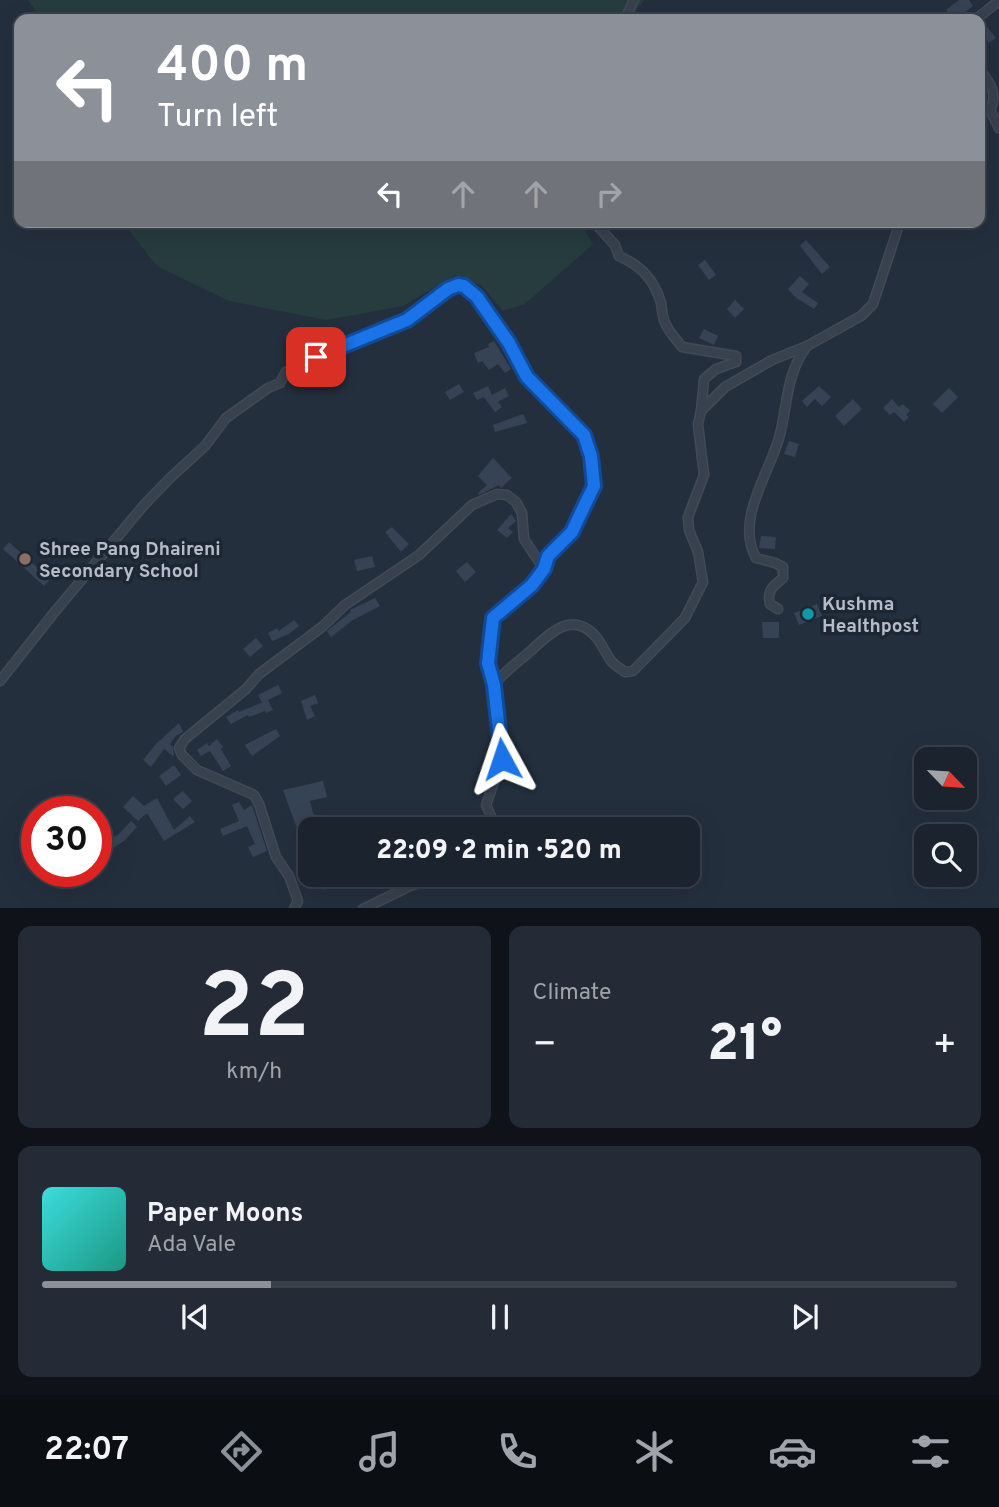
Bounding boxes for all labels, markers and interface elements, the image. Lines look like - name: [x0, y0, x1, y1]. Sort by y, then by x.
- text: 400 m: [157, 37, 308, 99]
- icon: left: [42, 42, 133, 133]
- text: Turn left: [157, 98, 278, 138]
- icon: left: [371, 175, 409, 213]
- icon: ahead: [444, 175, 482, 213]
- icon: ahead: [517, 175, 555, 213]
- icon: right: [590, 175, 628, 213]
- pin: [286, 327, 346, 387]
- icon: arrive: [297, 338, 335, 376]
- place label: Shree Pang Dhaireni Secondary School: [39, 538, 221, 584]
- marker: Shree Pang Dhaireni Secondary School: [17, 551, 33, 567]
- place label: Kushma Healthpost: [822, 593, 919, 639]
- marker: Kushma Healthpost: [800, 606, 816, 622]
- position arrow: [465, 722, 539, 796]
- north arrow: [914, 747, 976, 810]
- map controls: [914, 747, 977, 887]
- speed limit sign: 30: [21, 796, 112, 887]
- button: search: [914, 824, 977, 887]
- text: 22:09 · 2 min · 520 m: [376, 835, 622, 868]
- text: 22: [199, 955, 310, 1070]
- text: Climate: [533, 979, 611, 1008]
- text: 21°: [707, 1013, 782, 1079]
- text: −: [533, 1022, 557, 1071]
- text: +: [932, 1022, 957, 1071]
- text: km/h: [226, 1058, 282, 1087]
- text: Paper Moons: [147, 1198, 303, 1231]
- text: Ada Vale: [147, 1231, 236, 1260]
- icon: previous: [176, 1298, 214, 1336]
- icon: pause: [481, 1298, 519, 1336]
- icon: next: [786, 1298, 824, 1336]
- icon: directions: [217, 1427, 266, 1476]
- icon: music: [355, 1427, 404, 1476]
- icon: phone: [493, 1427, 542, 1476]
- icon: climate: [630, 1427, 679, 1476]
- icon: car: [768, 1427, 817, 1476]
- icon: filters: [906, 1427, 955, 1476]
- text: 22:07: [44, 1431, 129, 1471]

